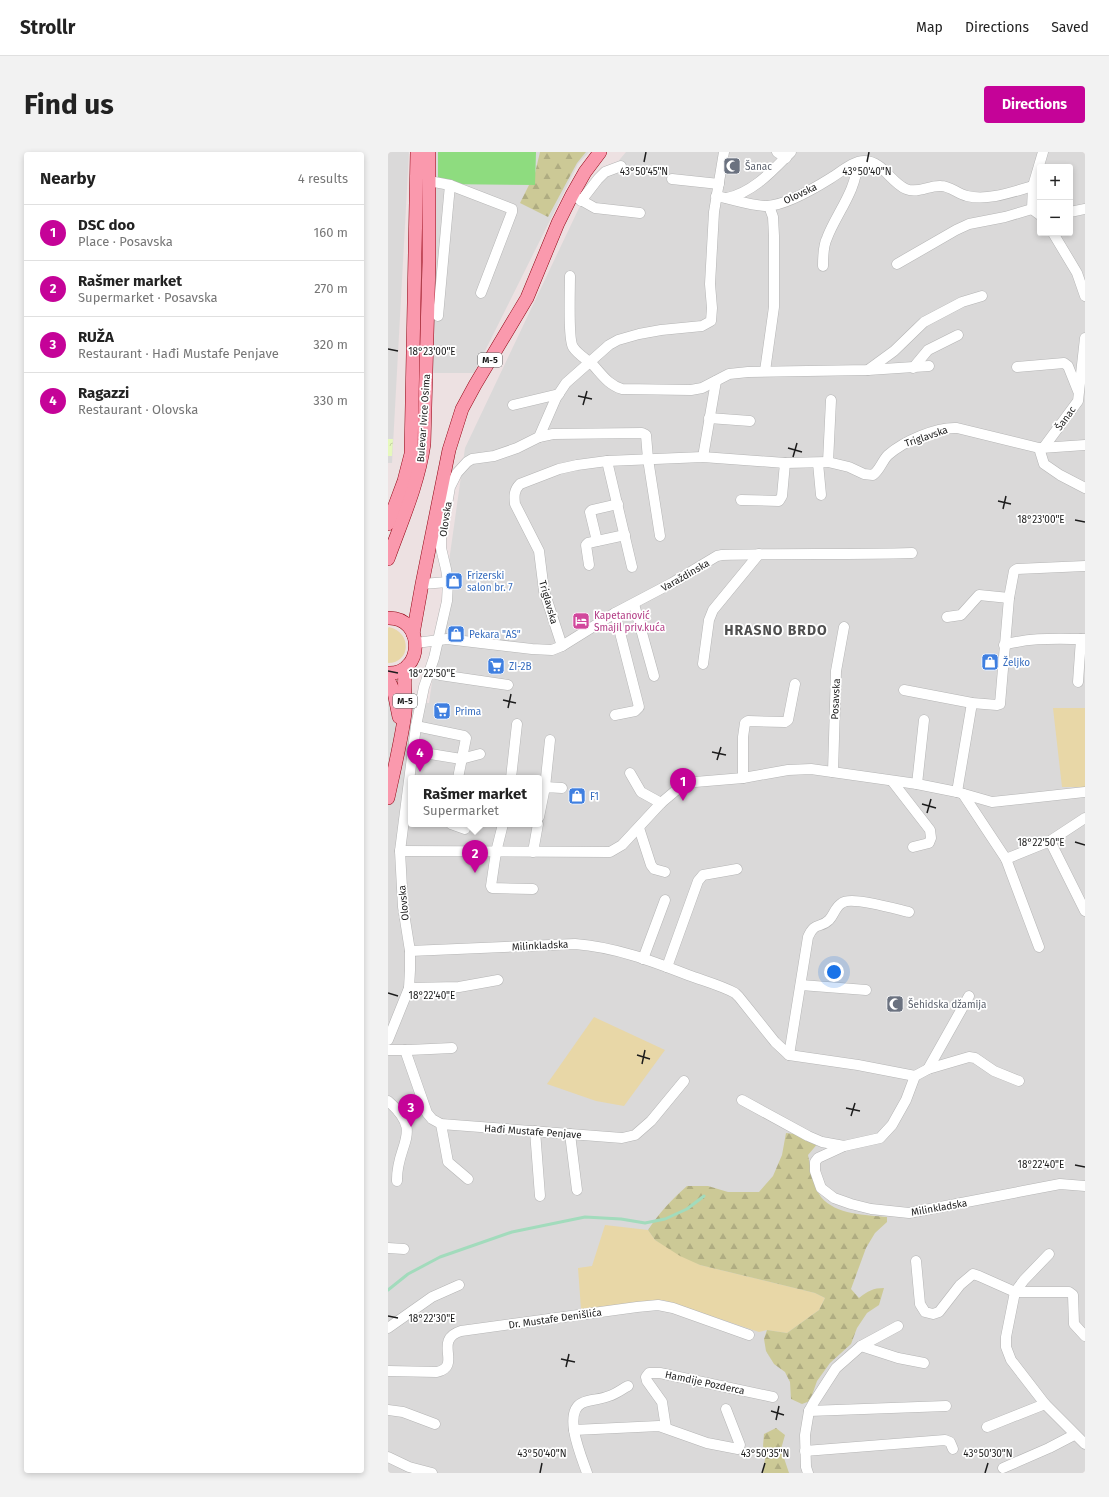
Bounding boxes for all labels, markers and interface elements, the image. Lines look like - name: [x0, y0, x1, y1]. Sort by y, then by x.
- text: Strollr: [20, 16, 75, 39]
- text: Map: [916, 19, 943, 36]
- text: Directions: [965, 19, 1029, 36]
- text: Saved: [1051, 19, 1089, 36]
- button: Directions: [984, 86, 1085, 123]
- text: Find us: [24, 88, 114, 121]
- mosque icon: Šanac: [722, 156, 742, 176]
- place label: Šanac: [745, 159, 772, 173]
- map controls: [1037, 164, 1073, 236]
- button: +: [1037, 164, 1073, 200]
- text: 43°50'45"N: [620, 166, 668, 178]
- text: 43°50'40"N: [842, 166, 892, 178]
- text: Nearby: [40, 168, 95, 189]
- text: 4 results: [298, 171, 348, 186]
- street label: Olovska: [782, 181, 819, 207]
- button: −: [1037, 200, 1073, 236]
- text: DSC doo: [78, 216, 135, 234]
- text: 1: [50, 225, 56, 240]
- text: 160 m: [314, 225, 348, 240]
- text: Place · Posavska: [78, 234, 173, 249]
- text: Rašmer market: [78, 272, 182, 290]
- text: 2: [50, 281, 56, 296]
- text: 270 m: [314, 281, 348, 296]
- text: Supermarket · Posavska: [78, 290, 218, 305]
- text: RUŽA: [78, 328, 114, 346]
- text: 3: [50, 337, 56, 352]
- text: 320 m: [313, 337, 348, 352]
- text: Restaurant · Hađi Mustafe Penjave: [78, 346, 279, 361]
- text: 18°23'00"E: [408, 346, 456, 358]
- road number: M-5: [478, 353, 502, 367]
- street label: Bulevar Ivice Osima: [415, 373, 433, 463]
- text: Ragazzi: [78, 384, 129, 402]
- text: 4: [49, 393, 57, 408]
- text: 330 m: [313, 393, 348, 408]
- text: Restaurant · Olovska: [78, 402, 198, 417]
- street label: Šanac: [1051, 403, 1079, 433]
- street label: Triglavska: [903, 424, 949, 450]
- street label: Olovska: [437, 501, 455, 538]
- text: 18°23'00"E: [1017, 514, 1065, 526]
- street label: Varaždinska: [659, 557, 712, 594]
- place label: Frizerski salon br. 7: [467, 570, 513, 594]
- shop icon: Frizerski salon br. 7: [444, 571, 464, 591]
- street label: Triglavska: [536, 579, 560, 625]
- place label: Kapetanović Smajil priv.kuća: [594, 610, 665, 634]
- hotel icon: Kapetanović Smajil priv.kuća: [571, 611, 591, 631]
- district label: HRASNO BRDO: [724, 622, 828, 639]
- shop icon: Pekara "AS": [446, 624, 466, 644]
- place label: Pekara "AS": [469, 629, 521, 641]
- shop icon: Željko: [980, 652, 1000, 672]
- place label: Željko: [1003, 655, 1030, 669]
- supermarket icon: ZI-2B: [486, 656, 506, 676]
- place label: ZI-2B: [509, 661, 532, 673]
- text: 18°22'50"E: [409, 668, 456, 680]
- street label: Posavska: [829, 678, 843, 720]
- road number: M-5: [393, 694, 417, 708]
- supermarket icon: Prima: [432, 701, 452, 721]
- place label: Prima: [455, 706, 481, 718]
- pin: 4: [407, 739, 433, 772]
- pin: 1: [670, 768, 696, 801]
- popup: [408, 775, 542, 827]
- text: Rašmer market: [423, 785, 527, 803]
- shop icon: F1: [567, 786, 587, 806]
- place label: F1: [590, 791, 599, 803]
- text: Supermarket: [423, 803, 499, 818]
- text: 18°22'50"E: [1018, 837, 1065, 849]
- pin: 2: [462, 840, 488, 873]
- street label: Olovska: [396, 885, 412, 921]
- street label: Milinkladska: [511, 939, 569, 953]
- your location: [824, 962, 844, 982]
- text: 18°22'40"E: [409, 990, 455, 1002]
- mosque icon: Šehidska džamija: [885, 994, 905, 1014]
- place label: Šehidska džamija: [908, 997, 987, 1011]
- pin: 3: [398, 1094, 424, 1127]
- street label: Hađi Mustafe Penjave: [484, 1123, 582, 1141]
- text: 18°22'40"E: [1018, 1159, 1064, 1171]
- street label: Milinkladska: [910, 1197, 968, 1219]
- street label: Dr. Mustafe Denišlića: [508, 1306, 603, 1331]
- text: 18°22'30"E: [409, 1313, 455, 1325]
- street label: Hamdije Pozderca: [664, 1369, 746, 1397]
- text: 43°50'40"N: [517, 1448, 567, 1460]
- text: 43°50'35"N: [741, 1448, 789, 1460]
- text: 43°50'30"N: [963, 1448, 1013, 1460]

